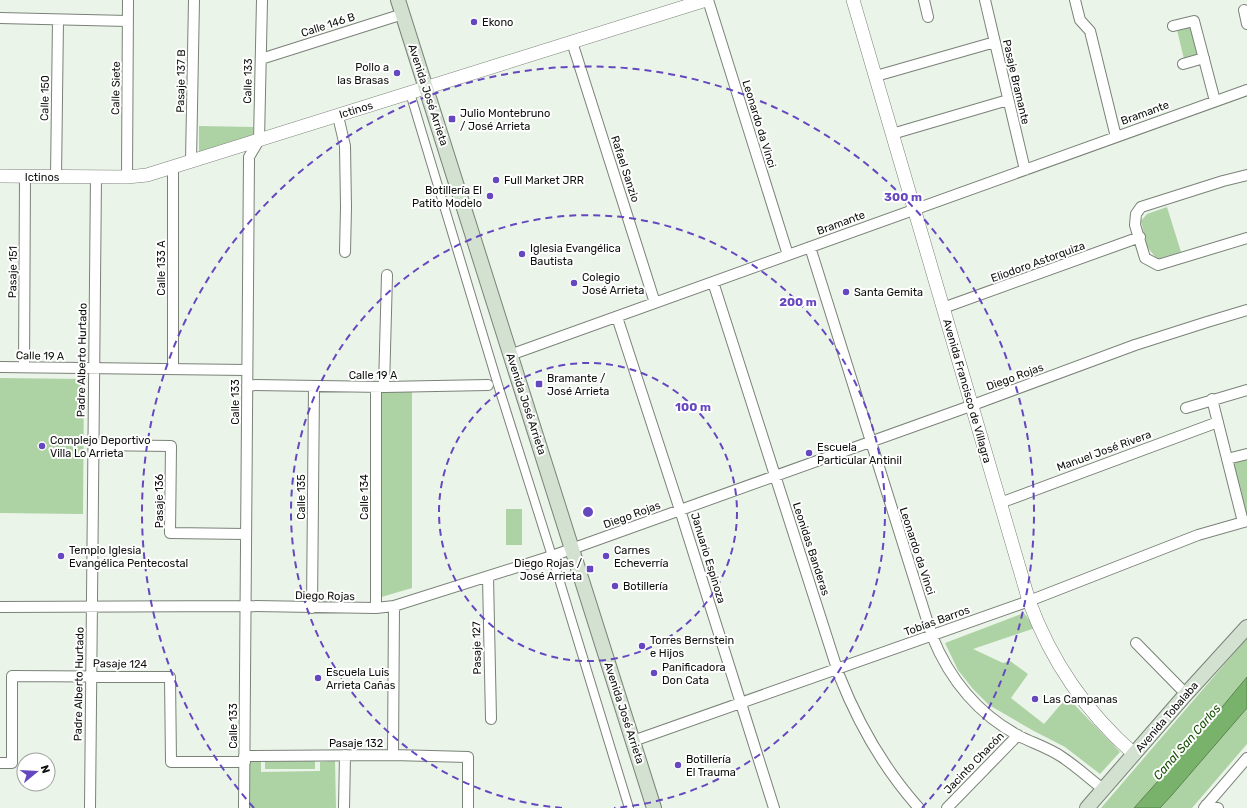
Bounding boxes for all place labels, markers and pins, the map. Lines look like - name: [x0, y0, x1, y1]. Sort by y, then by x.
- place label: Ekono: [482, 16, 513, 29]
- marker: Ekono: [469, 17, 479, 27]
- place label: Pollo a las Brasas: [337, 61, 389, 87]
- marker: Pollo a las Brasas: [392, 68, 402, 78]
- place label: Julio Montebruno / José Arrieta: [460, 107, 550, 133]
- marker: Julio Montebruno / José Arrieta: [447, 114, 457, 124]
- place label: Full Market JRR: [504, 174, 584, 187]
- marker: Full Market JRR: [491, 175, 501, 185]
- place label: Botillería El Patito Modelo: [412, 184, 482, 210]
- marker: Botillería El Patito Modelo: [485, 191, 495, 201]
- place label: Iglesia Evangélica Bautista: [530, 242, 621, 268]
- marker: Iglesia Evangélica Bautista: [517, 249, 527, 259]
- place label: Colegio José Arrieta: [582, 271, 644, 297]
- marker: Colegio José Arrieta: [569, 278, 579, 288]
- place label: Santa Gemita: [854, 286, 923, 299]
- marker: Santa Gemita: [841, 287, 851, 297]
- place label: Bramante / José Arrieta: [547, 372, 609, 398]
- marker: Bramante / José Arrieta: [534, 379, 544, 389]
- place label: Complejo Deportivo Villa Lo Arrieta: [50, 434, 151, 460]
- marker: Complejo Deportivo Villa Lo Arrieta: [37, 441, 47, 451]
- place label: Escuela Particular Antinil: [817, 441, 902, 467]
- marker: Escuela Particular Antinil: [804, 448, 814, 458]
- centre of rings: [581, 505, 595, 519]
- place label: Templo Iglesia Evangélica Pentecostal: [69, 544, 188, 570]
- place label: Carnes Echeverría: [614, 544, 668, 570]
- marker: Templo Iglesia Evangélica Pentecostal: [56, 551, 66, 561]
- marker: Carnes Echeverría: [601, 551, 611, 561]
- place label: Diego Rojas / José Arrieta: [514, 557, 583, 583]
- marker: Diego Rojas / José Arrieta: [585, 564, 595, 574]
- place label: Botillería: [623, 580, 668, 593]
- marker: Botillería: [610, 581, 620, 591]
- place label: Torres Bernstein e Hijos: [650, 634, 734, 660]
- marker: Torres Bernstein e Hijos: [637, 641, 647, 651]
- place label: Panificadora Don Cata: [662, 661, 726, 687]
- place label: Escuela Luis Arrieta Cañas: [326, 666, 396, 692]
- marker: Panificadora Don Cata: [649, 668, 659, 678]
- marker: Escuela Luis Arrieta Cañas: [313, 673, 323, 683]
- place label: Las Campanas: [1043, 693, 1118, 706]
- marker: Las Campanas: [1030, 694, 1040, 704]
- place label: Botillería El Trauma: [686, 753, 736, 779]
- marker: Botillería El Trauma: [673, 760, 683, 770]

